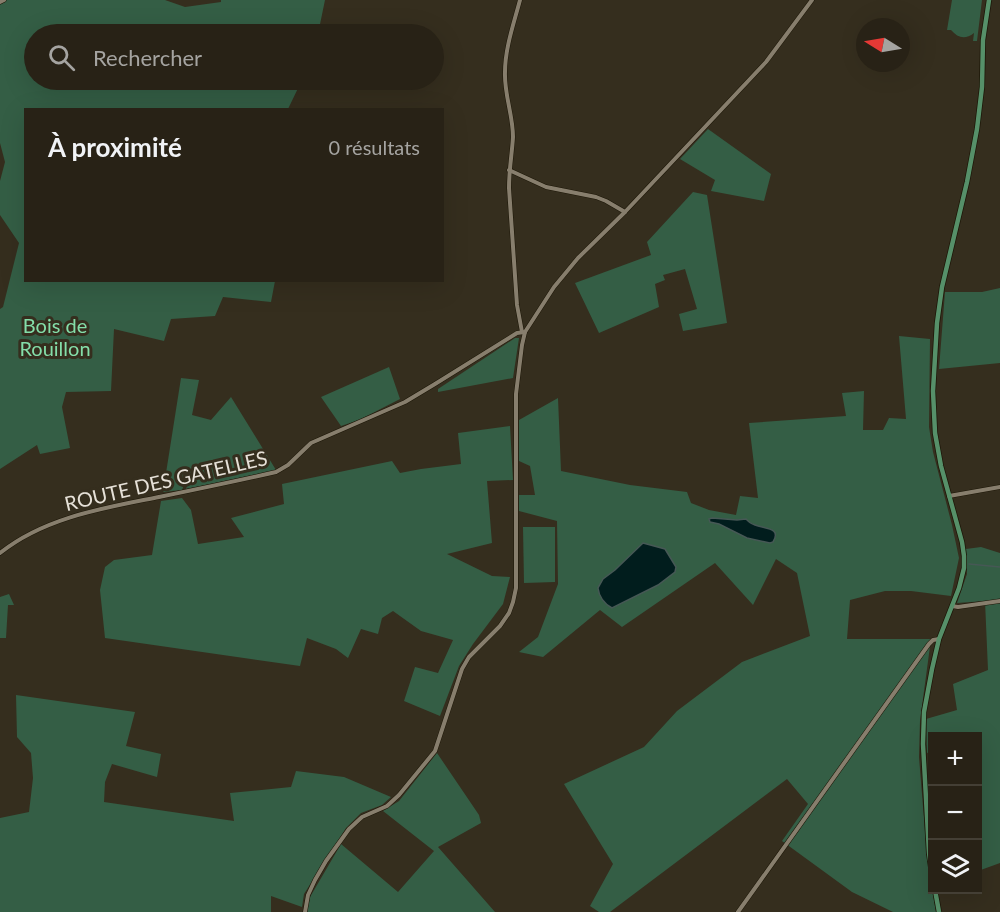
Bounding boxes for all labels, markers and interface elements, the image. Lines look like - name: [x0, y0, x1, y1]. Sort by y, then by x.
- north arrow: [856, 18, 910, 72]
- search box: [24, 24, 444, 90]
- icon: search: [45, 41, 78, 74]
- text: Rechercher: [93, 44, 202, 71]
- text: À proximité: [48, 131, 182, 163]
- text: 0 résultats: [329, 135, 420, 159]
- park label: Bois de Rouillon: [19, 313, 91, 360]
- street label: ROUTE DES GATELLES: [62, 445, 269, 515]
- map controls: [928, 732, 982, 894]
- button: +: [928, 732, 982, 786]
- button: −: [928, 786, 982, 840]
- button: layers: [928, 840, 982, 894]

